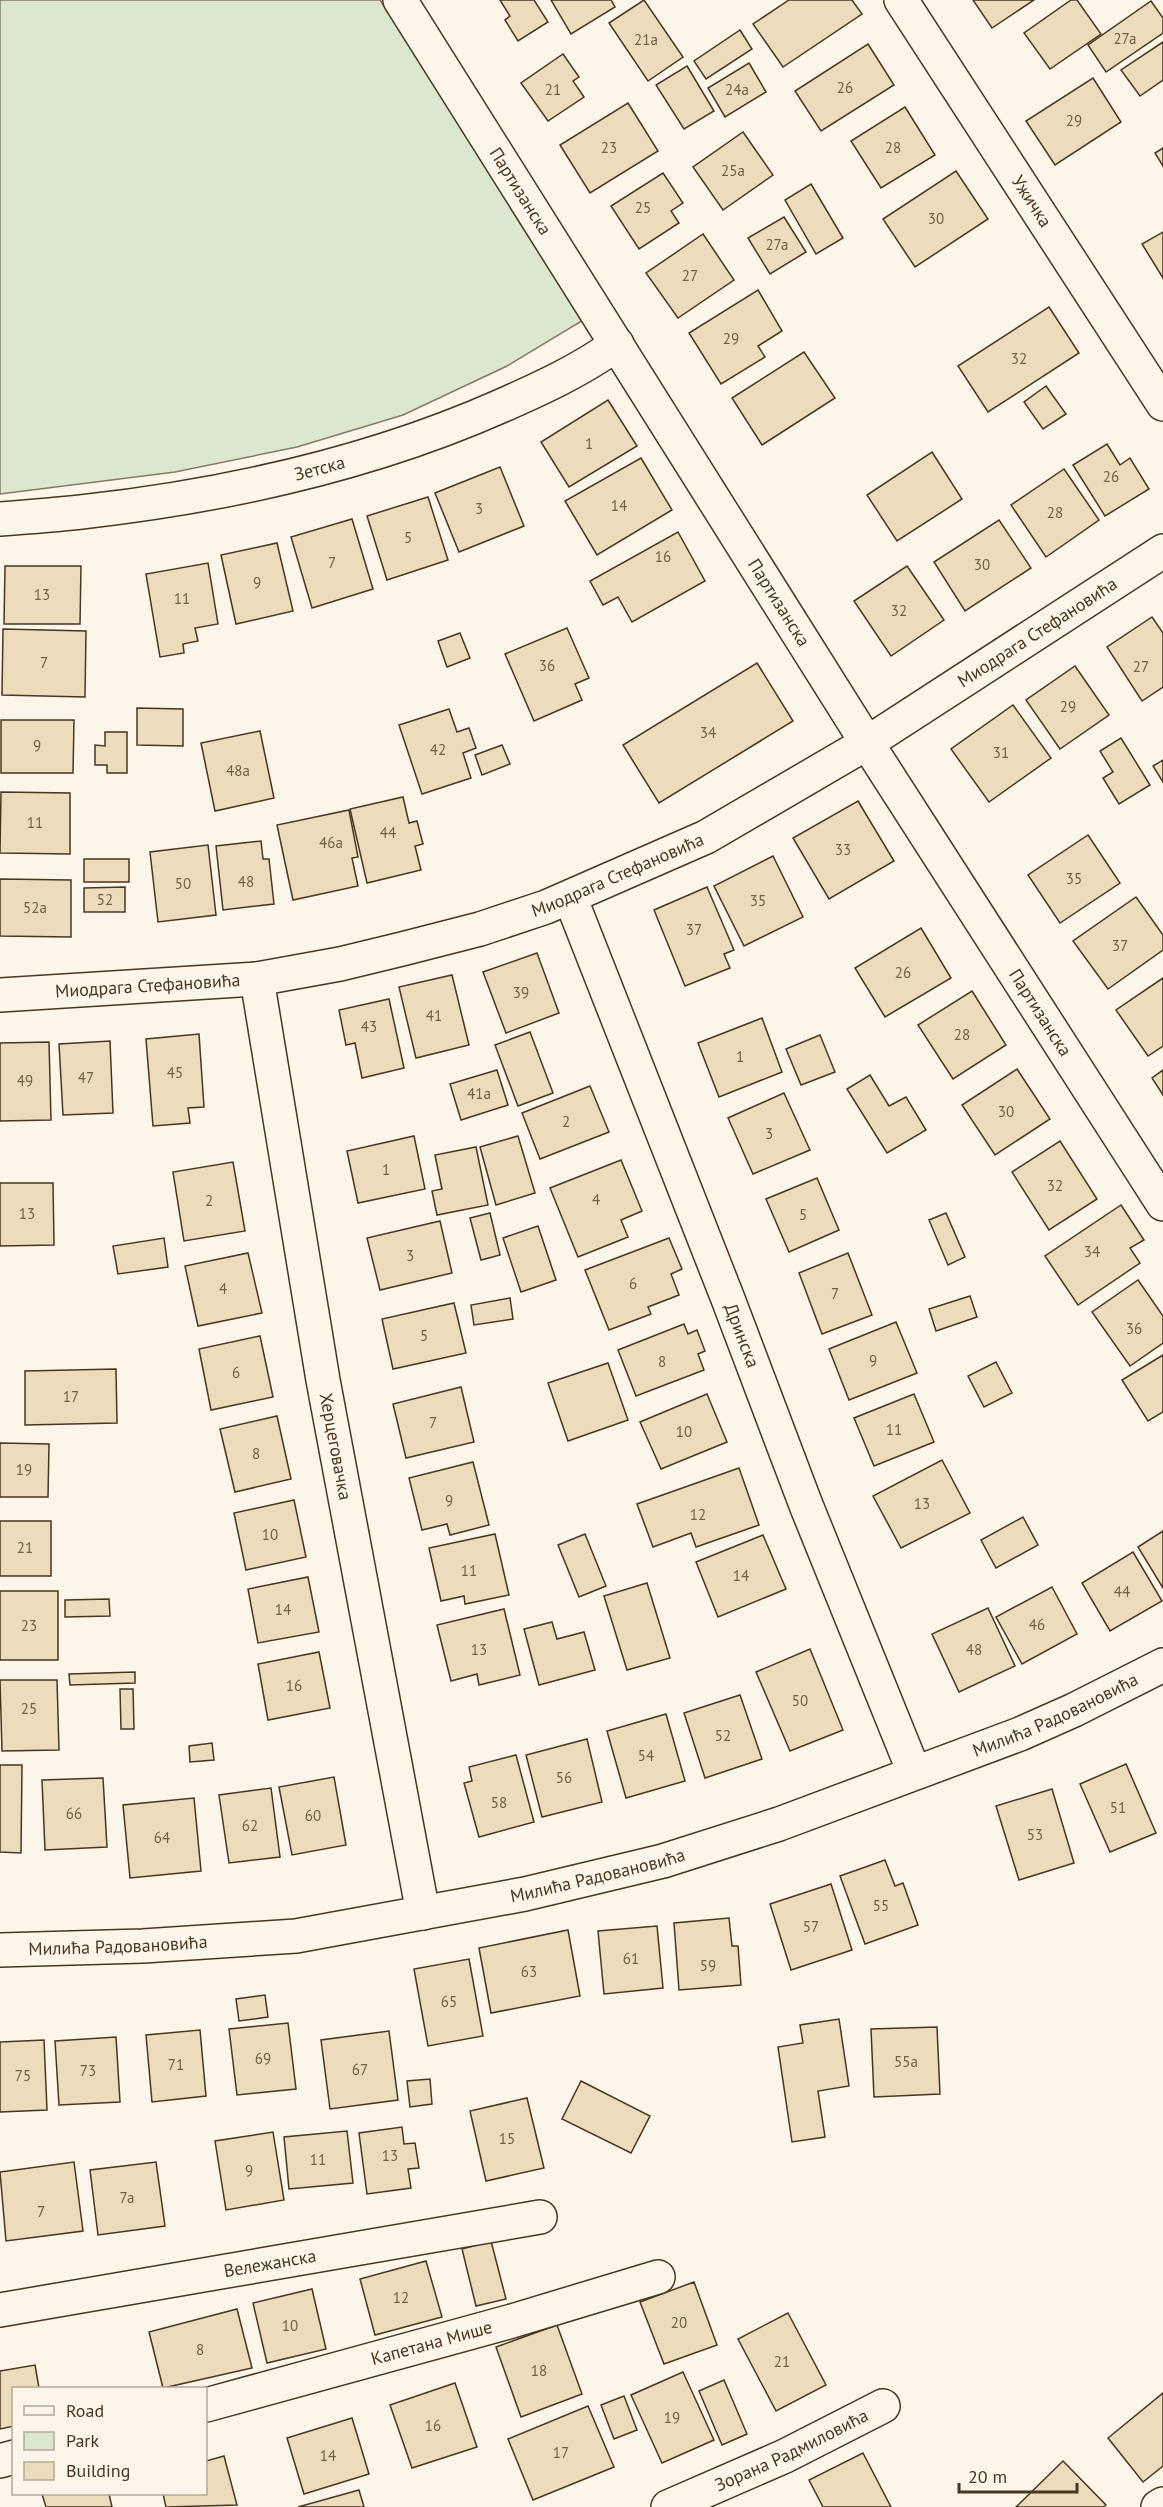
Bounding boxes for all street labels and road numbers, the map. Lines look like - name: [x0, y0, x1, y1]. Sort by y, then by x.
- street label: Партизанска: [484, 143, 557, 239]
- street label: Ужичка: [1007, 171, 1057, 231]
- street label: Зетска: [292, 450, 347, 486]
- street label: Партизанска: [743, 554, 816, 651]
- street label: Миодрага Стефановића: [953, 572, 1121, 692]
- street label: Миодрага Стефановића: [528, 827, 707, 922]
- street label: Партизанска: [1004, 964, 1077, 1060]
- street label: Миодрага Стефановића: [54, 968, 241, 1003]
- street label: Дринска: [720, 1300, 765, 1371]
- street label: Херцеговачка: [315, 1391, 357, 1502]
- street label: Милића Радовановића: [969, 1667, 1142, 1762]
- street label: Милића Радовановића: [508, 1843, 688, 1908]
- street label: Милића Радовановића: [28, 1930, 208, 1960]
- street label: Вележанска: [222, 2244, 318, 2282]
- street label: Капетана Мише: [368, 2315, 495, 2370]
- street label: Зорана Радмиловића: [711, 2403, 872, 2496]

